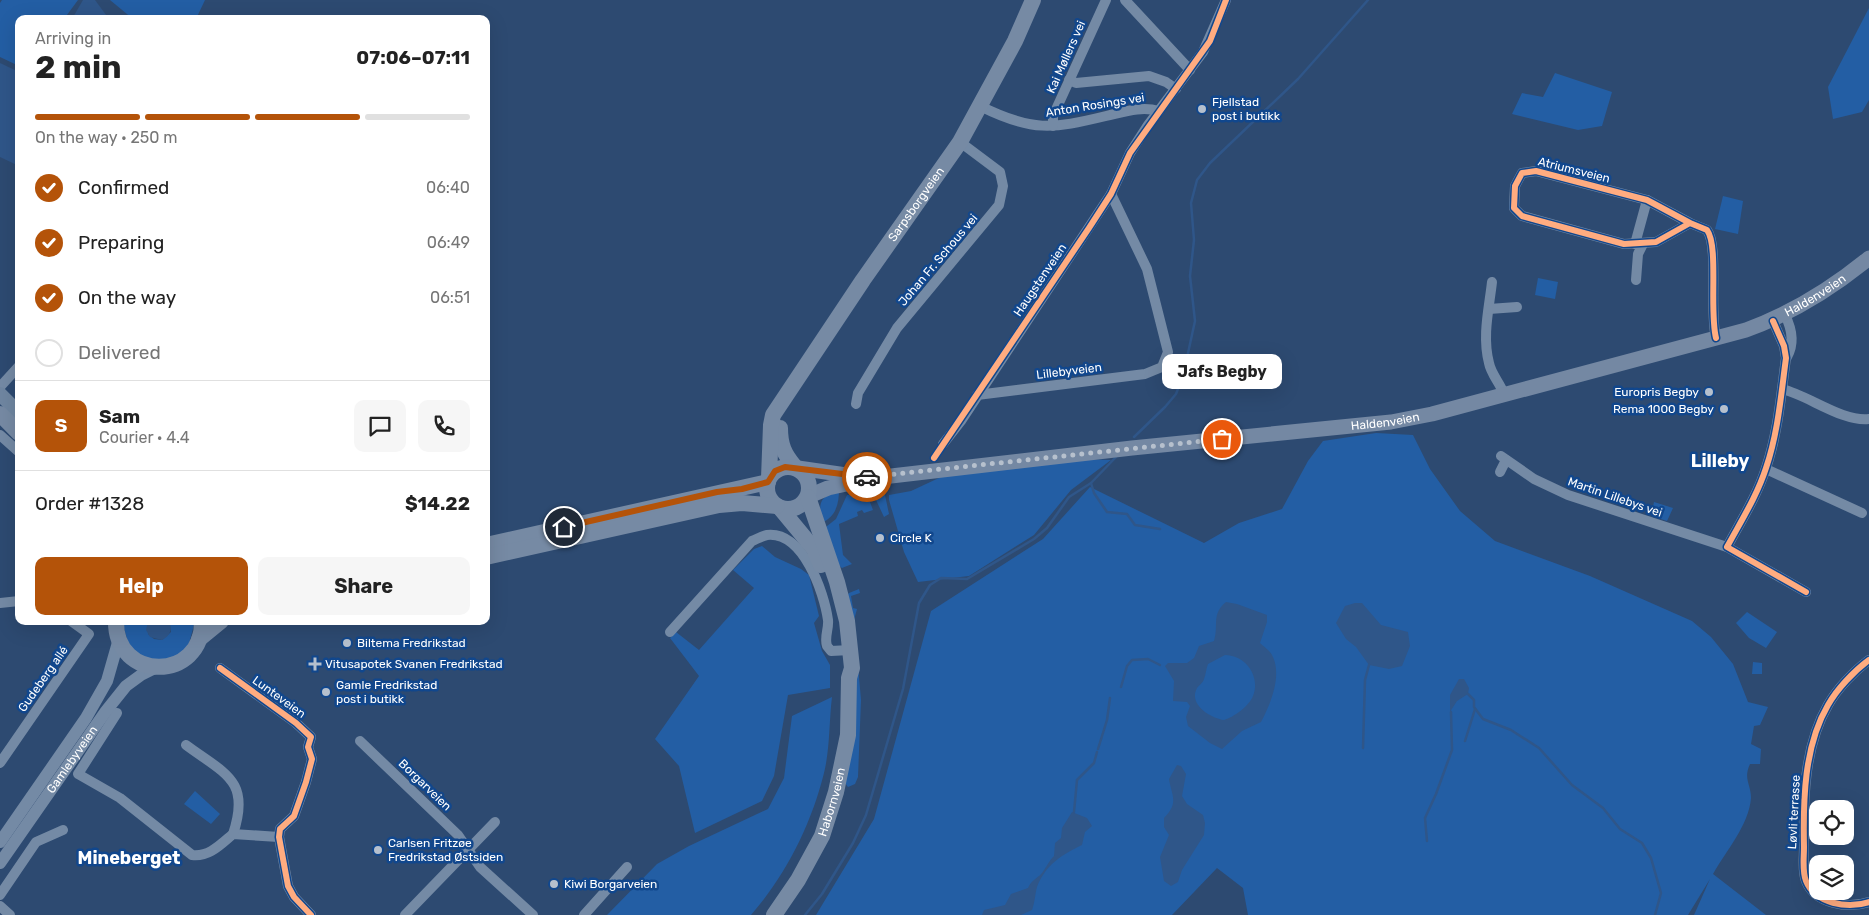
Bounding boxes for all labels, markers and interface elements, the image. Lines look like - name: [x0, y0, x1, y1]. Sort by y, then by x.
- street label: Kai Møllers vei: [1044, 18, 1088, 95]
- text: Arriving in: [35, 29, 111, 48]
- text: 07:06–07:11: [356, 46, 470, 69]
- text: 2 min: [35, 48, 122, 86]
- street label: Anton Rosings vei: [1045, 90, 1146, 120]
- place label: Fjellstad post i butikk: [1212, 95, 1281, 123]
- marker: Fjellstad post i butikk: [1196, 103, 1208, 115]
- text: On the way · 250 m: [35, 128, 178, 147]
- street label: Atriumsveien: [1537, 154, 1611, 186]
- street label: Sarpsborgveien: [885, 164, 947, 244]
- icon: check: [35, 174, 63, 202]
- text: Confirmed: [78, 176, 169, 199]
- text: 06:40: [426, 178, 470, 197]
- street label: Johan Fr. Schous vei: [895, 211, 981, 309]
- icon: check: [35, 229, 63, 257]
- text: Preparing: [78, 231, 164, 254]
- text: 06:49: [427, 233, 470, 252]
- street label: Haugstenveien: [1011, 241, 1069, 319]
- street label: Haldenveien: [1782, 271, 1848, 319]
- icon: check: [35, 284, 63, 312]
- text: On the way: [78, 286, 176, 309]
- text: 06:51: [430, 288, 470, 307]
- text: Delivered: [78, 341, 161, 364]
- callout: Jafs Begby: [1162, 354, 1282, 389]
- street label: Lillebyveien: [1036, 360, 1102, 382]
- text: Jafs Begby: [1177, 362, 1267, 381]
- place label: Europris Begby: [1614, 385, 1699, 399]
- marker: Europris Begby: [1703, 386, 1715, 398]
- button: chat: [354, 400, 406, 452]
- button: phone: [418, 400, 470, 452]
- place label: Rema 1000 Begby: [1613, 402, 1714, 416]
- marker: Rema 1000 Begby: [1718, 403, 1730, 415]
- text: Sam: [99, 405, 140, 428]
- street label: Haldenveien: [1350, 410, 1421, 433]
- text: S: [55, 414, 67, 437]
- pin: [1201, 418, 1243, 460]
- icon: bag: [1208, 425, 1236, 453]
- text: Courier · 4.4: [99, 428, 190, 447]
- district label: Lilleby: [1691, 450, 1750, 472]
- courier: [842, 452, 892, 502]
- icon: car: [853, 463, 881, 491]
- street label: Martin Lillebys vei: [1566, 474, 1664, 520]
- text: Order #1328: [35, 492, 144, 515]
- text: $14.22: [405, 492, 470, 515]
- pin: [543, 506, 585, 548]
- icon: home: [550, 513, 578, 541]
- place label: Circle K: [890, 531, 933, 545]
- marker: Circle K: [874, 532, 886, 544]
- button: Help: [35, 557, 248, 615]
- button: Share: [258, 557, 470, 615]
- place label: Biltema Fredrikstad: [357, 636, 466, 650]
- marker: Biltema Fredrikstad: [341, 637, 353, 649]
- street label: Gudeberg allé: [15, 643, 71, 714]
- place label: Vitusapotek Svanen Fredrikstad: [325, 657, 503, 671]
- marker: Vitusapotek Svanen Fredrikstad: [309, 658, 321, 670]
- street label: Lunteveien: [250, 673, 308, 721]
- place label: Gamle Fredrikstad post i butikk: [336, 678, 437, 706]
- marker: Gamle Fredrikstad post i butikk: [320, 686, 332, 698]
- street label: Gamlebyveien: [44, 723, 100, 796]
- street label: Borgarveien: [396, 756, 454, 814]
- street label: Habornveien: [815, 766, 848, 838]
- street label: Løvli terrasse: [1785, 774, 1803, 850]
- map controls: [1809, 800, 1854, 900]
- button: locate: [1809, 800, 1854, 845]
- place label: Carlsen Fritzøe Fredrikstad Østsiden: [388, 836, 503, 864]
- marker: Carlsen Fritzøe Fredrikstad Østsiden: [372, 844, 384, 856]
- district label: Mineberget: [78, 847, 180, 869]
- button: layers: [1809, 855, 1854, 900]
- place label: Kiwi Borgarveien: [564, 877, 657, 891]
- marker: Kiwi Borgarveien: [548, 878, 560, 890]

